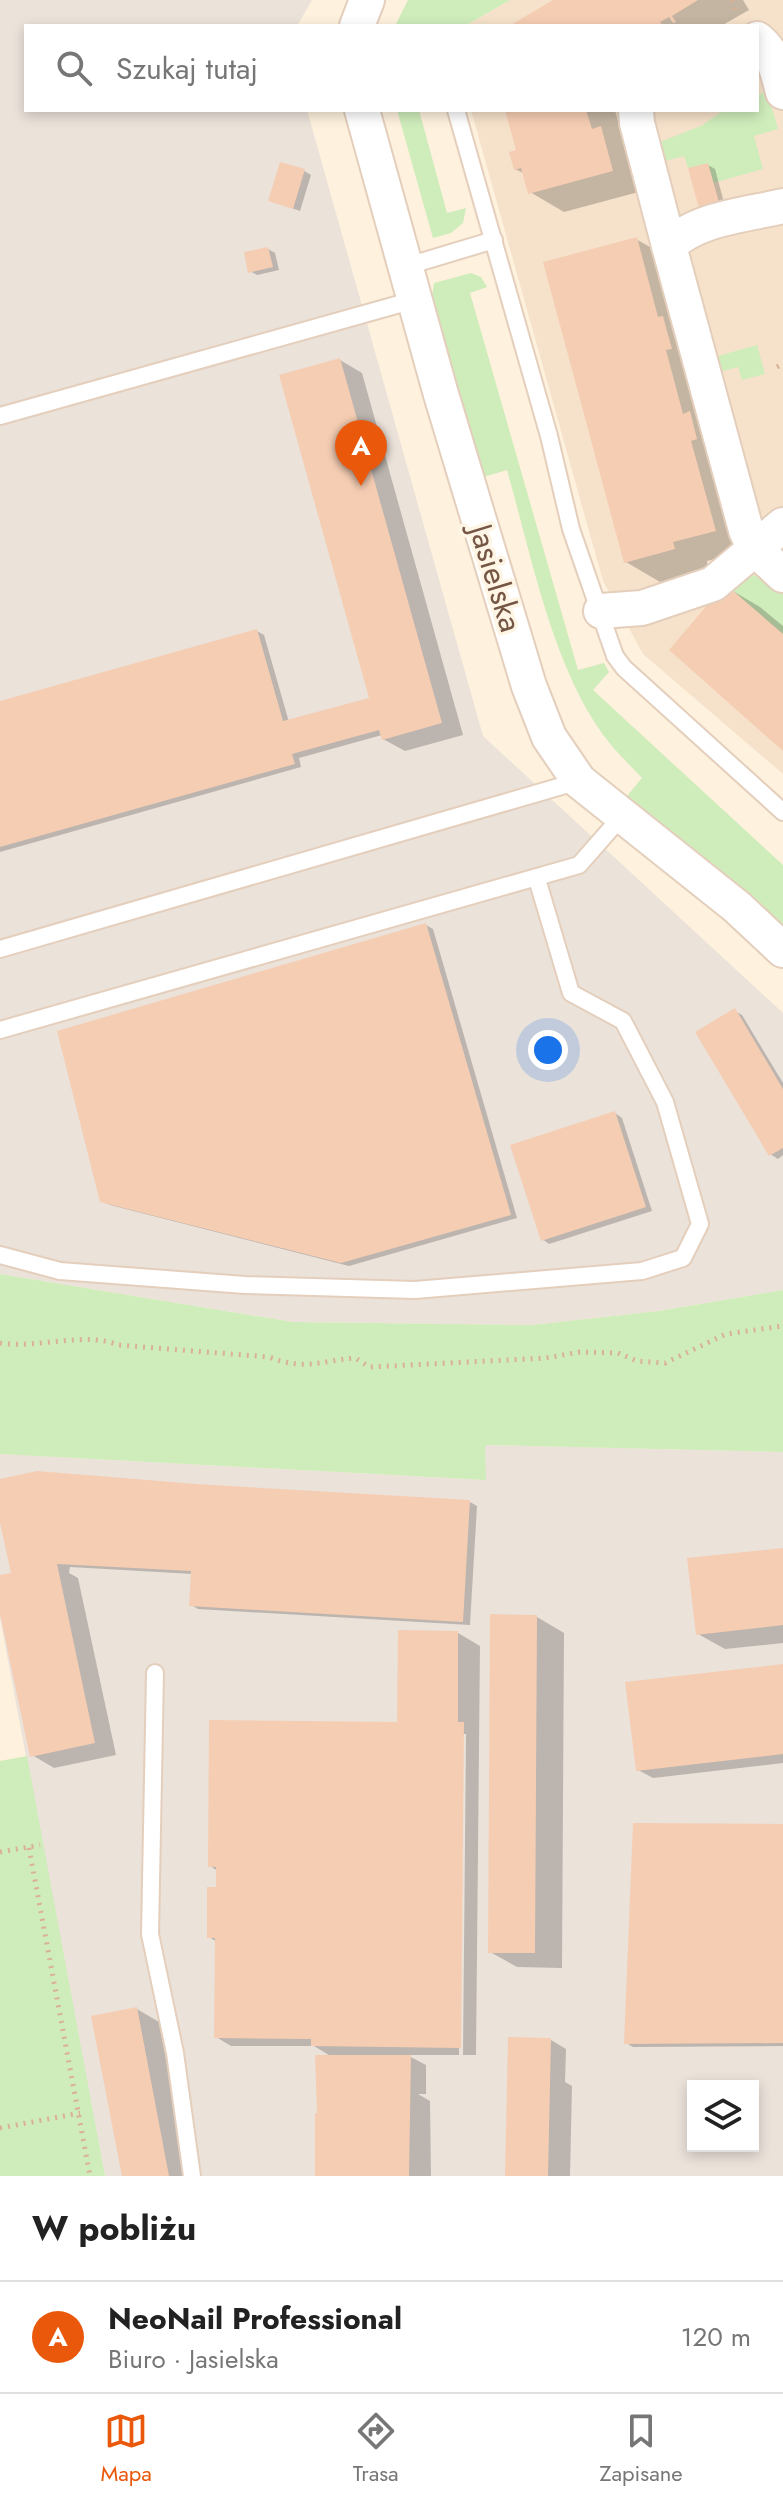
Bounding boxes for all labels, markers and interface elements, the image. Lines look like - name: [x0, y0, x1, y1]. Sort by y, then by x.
- search box: [24, 24, 759, 112]
- icon: search: [52, 46, 96, 90]
- text: Szukaj tutaj: [116, 47, 258, 90]
- pin: A: [335, 420, 387, 486]
- street label: Jasielska: [457, 515, 534, 638]
- your location: [528, 1030, 568, 1070]
- map controls: [687, 2080, 759, 2152]
- button: layers: [687, 2080, 759, 2152]
- text: W pobliżu: [32, 2204, 196, 2253]
- text: NeoNail Professional: [108, 2297, 402, 2340]
- text: A: [48, 2318, 68, 2356]
- text: 120 m: [681, 2318, 751, 2356]
- text: Biuro · Jasielska: [108, 2340, 279, 2378]
- tab: Mapa: [100, 2409, 152, 2489]
- tab: Trasa: [353, 2409, 399, 2489]
- tab: Zapisane: [599, 2409, 683, 2489]

